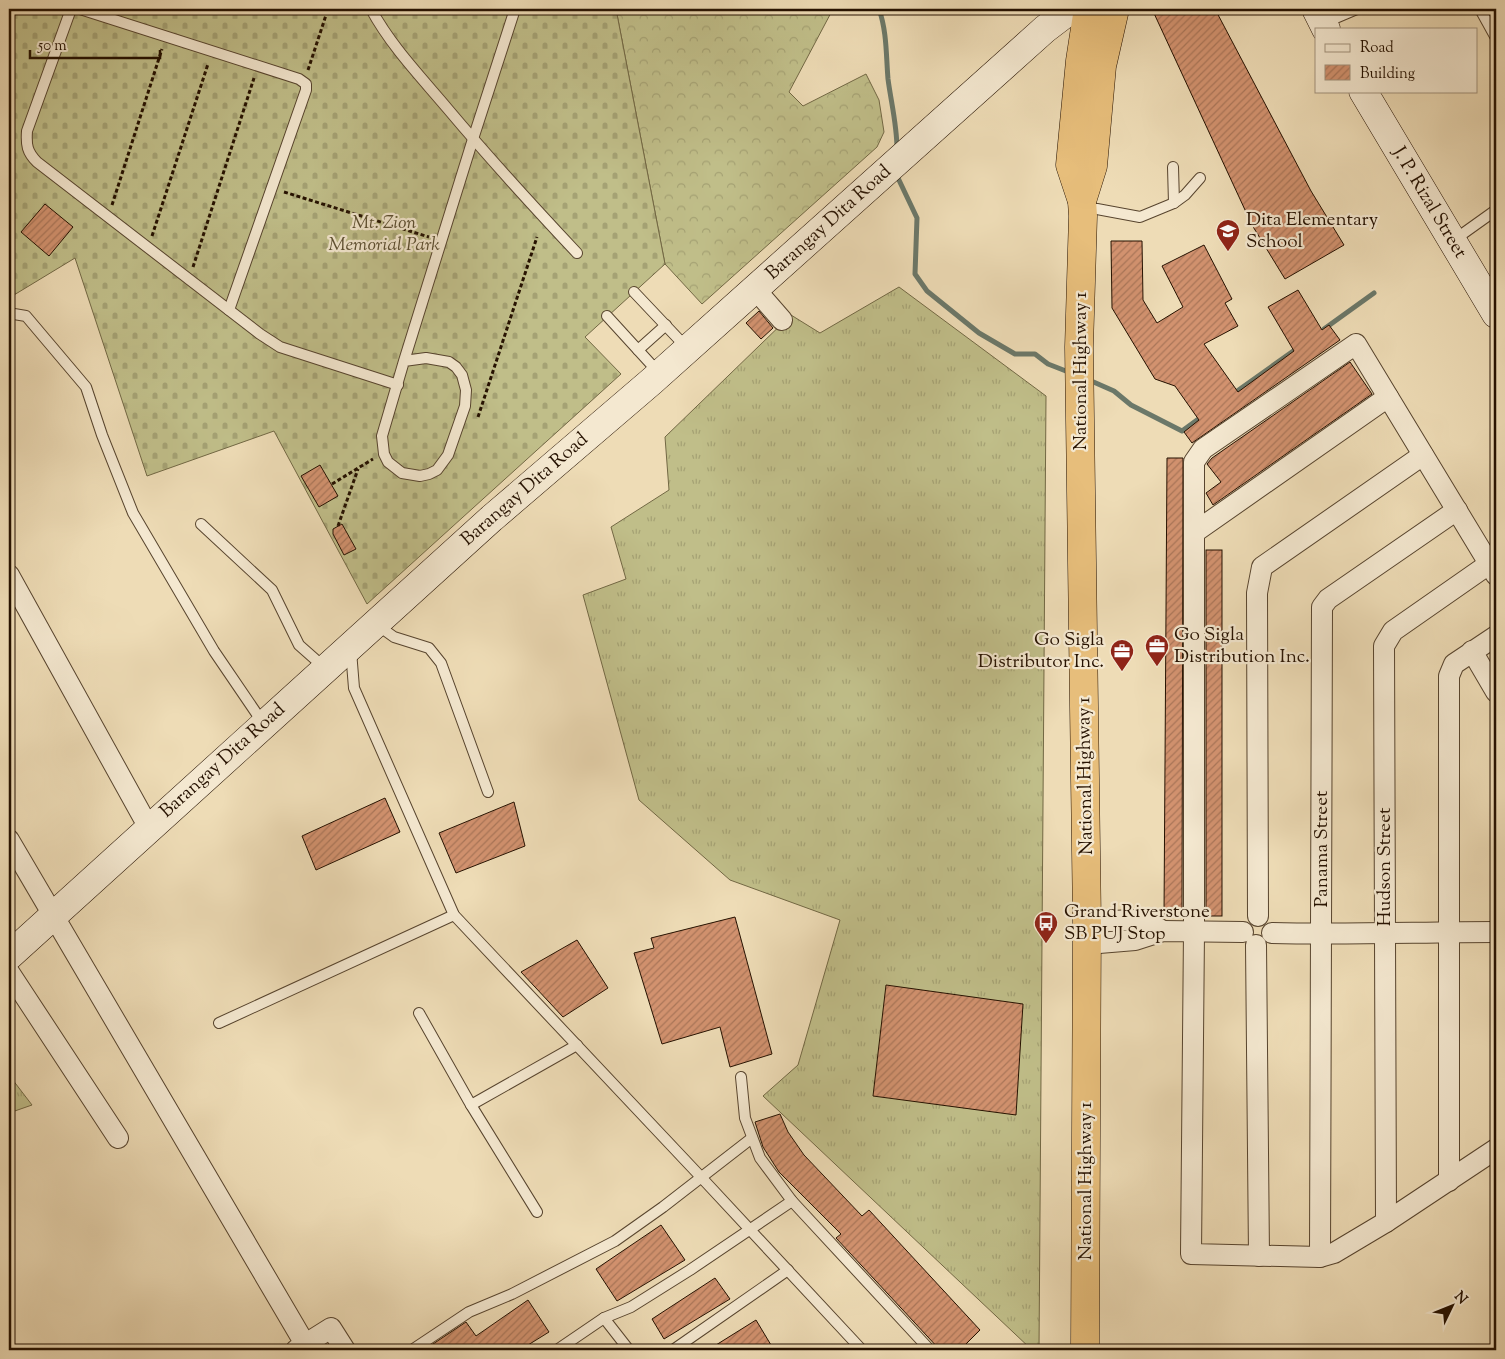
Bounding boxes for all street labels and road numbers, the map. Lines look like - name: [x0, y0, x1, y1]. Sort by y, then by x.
- street label: J. P. Rizal Street: [1384, 141, 1473, 264]
- street label: Barangay Dita Road: [760, 159, 898, 287]
- street label: National Highway 1: [1068, 291, 1095, 450]
- street label: Barangay Dita Road: [455, 427, 595, 553]
- street label: National Highway 1: [1071, 696, 1101, 855]
- street label: Barangay Dita Road: [154, 697, 292, 825]
- street label: Panama Street: [1309, 790, 1336, 907]
- street label: Hudson Street: [1372, 807, 1399, 926]
- street label: National Highway 1: [1073, 1101, 1100, 1260]

